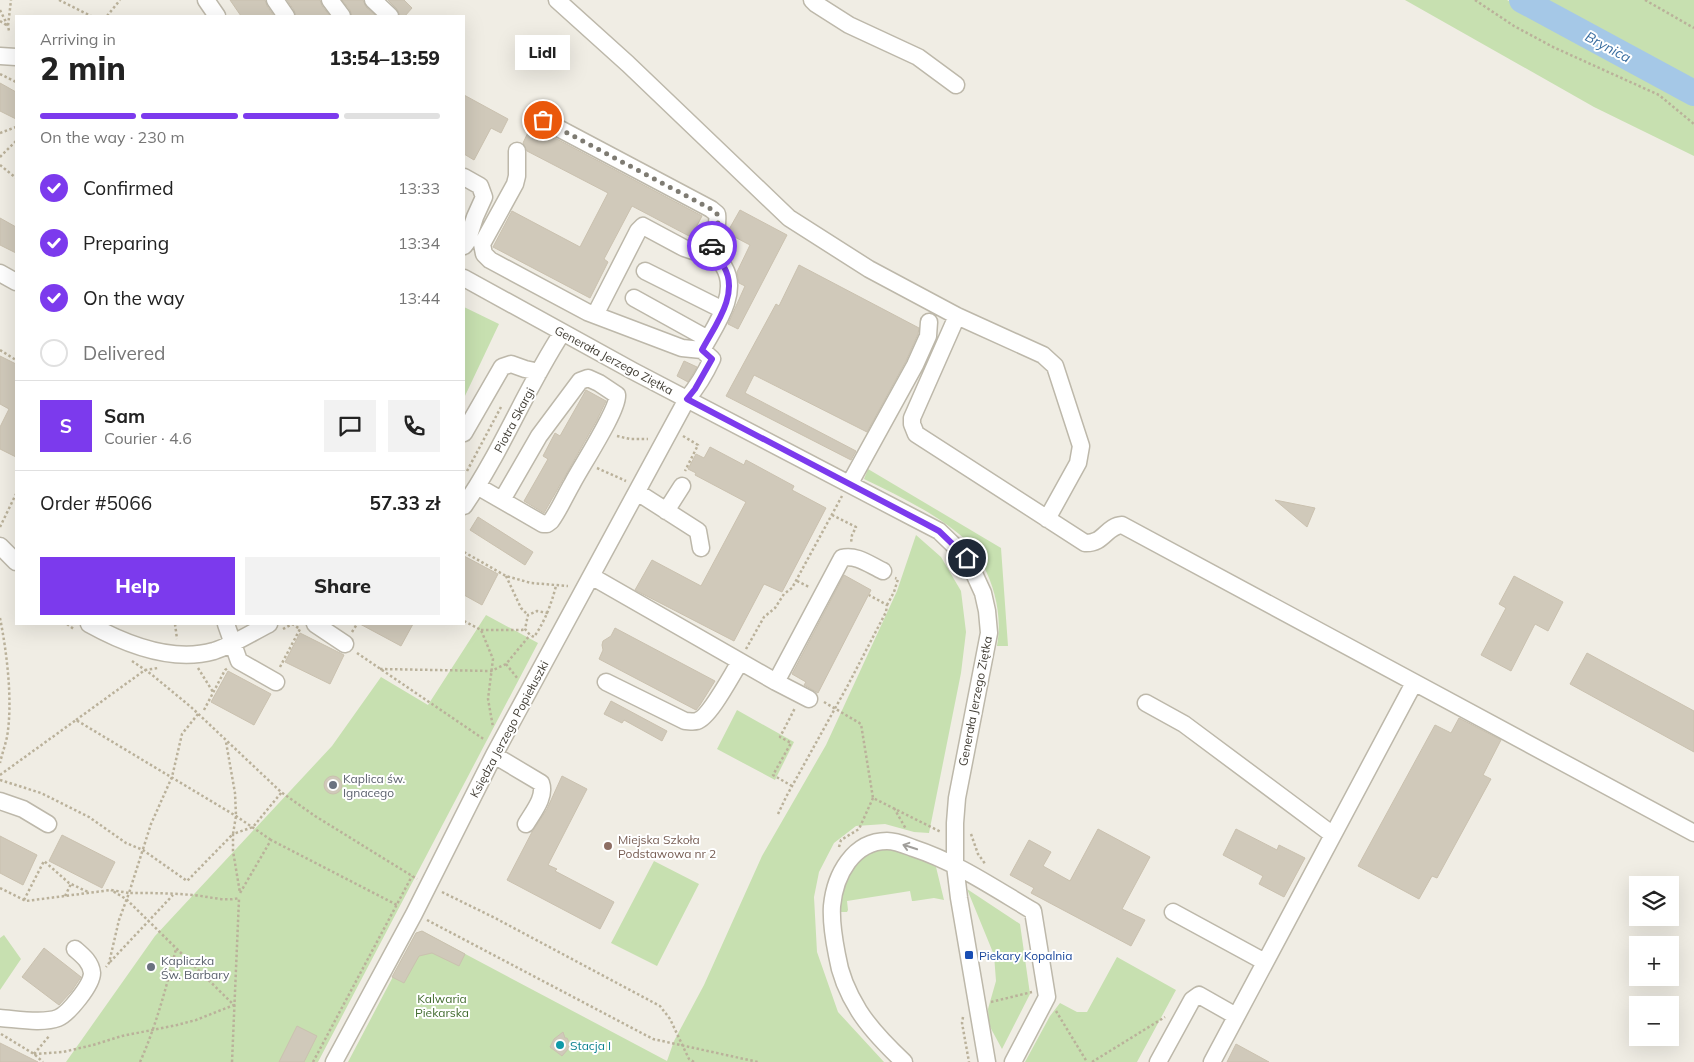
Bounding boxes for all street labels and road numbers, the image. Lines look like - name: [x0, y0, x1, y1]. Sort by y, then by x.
- street label: Generała Jerzego Ziętka: [552, 322, 676, 398]
- street label: Piotra Skargi: [491, 385, 537, 455]
- street label: Generała Jerzego Ziętka: [955, 635, 995, 767]
- street label: Księdza Jerzego Popiełuszki: [466, 658, 552, 800]

